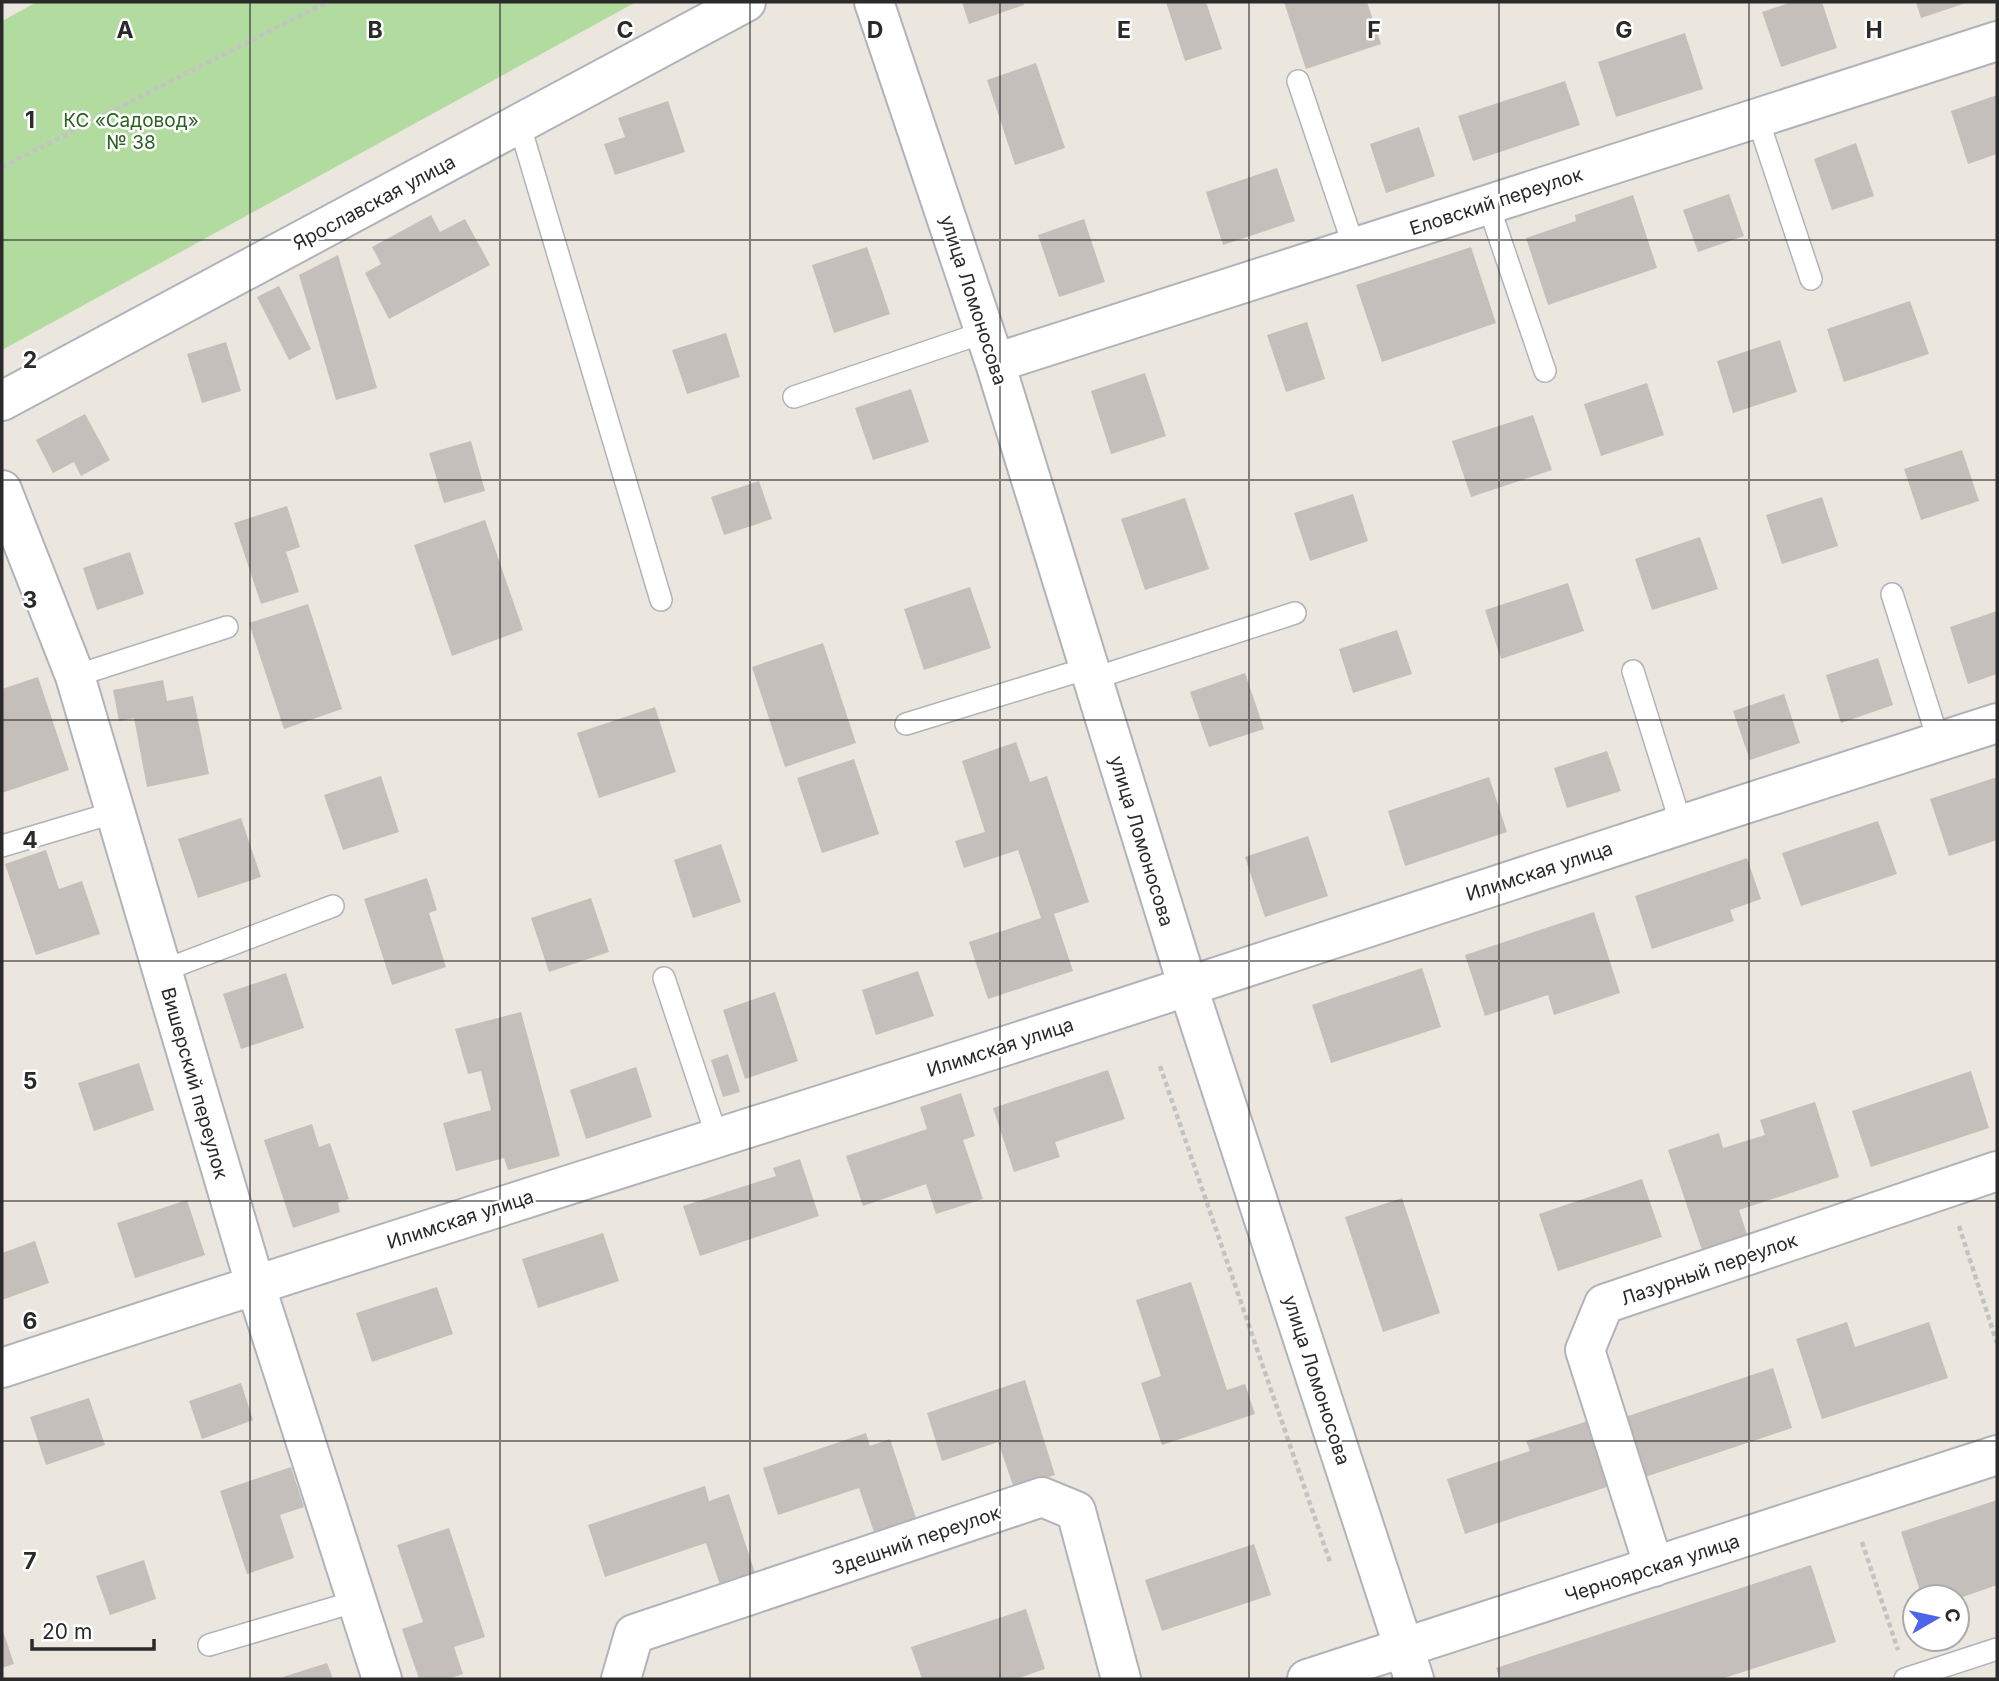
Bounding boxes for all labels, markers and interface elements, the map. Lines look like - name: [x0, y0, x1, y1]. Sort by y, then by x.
- text: A: [116, 16, 134, 44]
- text: B: [367, 16, 383, 44]
- text: C: [616, 16, 634, 44]
- text: D: [867, 16, 883, 44]
- text: E: [1117, 16, 1131, 44]
- text: F: [1367, 16, 1381, 44]
- text: G: [1615, 16, 1633, 44]
- text: H: [1865, 16, 1883, 44]
- text: 1: [25, 106, 35, 134]
- park label: КС «Садовод» № 38: [63, 109, 199, 154]
- street label: Ярославская улица: [289, 150, 459, 255]
- street label: Еловский переулок: [1407, 162, 1586, 240]
- street label: улица Ломоносова: [935, 212, 1012, 388]
- text: 2: [23, 346, 37, 374]
- text: 3: [23, 586, 37, 614]
- street label: улица Ломоносова: [1105, 753, 1178, 929]
- text: 4: [22, 826, 38, 854]
- street label: Илимская улица: [1463, 837, 1615, 906]
- street label: Вишерский переулок: [156, 985, 233, 1182]
- street label: Илимская улица: [924, 1013, 1076, 1082]
- text: 5: [23, 1067, 37, 1095]
- street label: Илимская улица: [384, 1185, 536, 1254]
- street label: Лазурный переулок: [1618, 1228, 1801, 1310]
- street label: улица Ломоносова: [1278, 1292, 1355, 1468]
- text: 6: [23, 1307, 37, 1335]
- street label: Здешний переулок: [829, 1501, 1004, 1580]
- street label: Черноярская улица: [1562, 1529, 1742, 1608]
- text: 7: [23, 1547, 37, 1575]
- north arrow: [1901, 1583, 1971, 1653]
- text: С: [1940, 1607, 1965, 1624]
- scale bar: [32, 1608, 154, 1652]
- text: 20 m: [42, 1619, 92, 1644]

